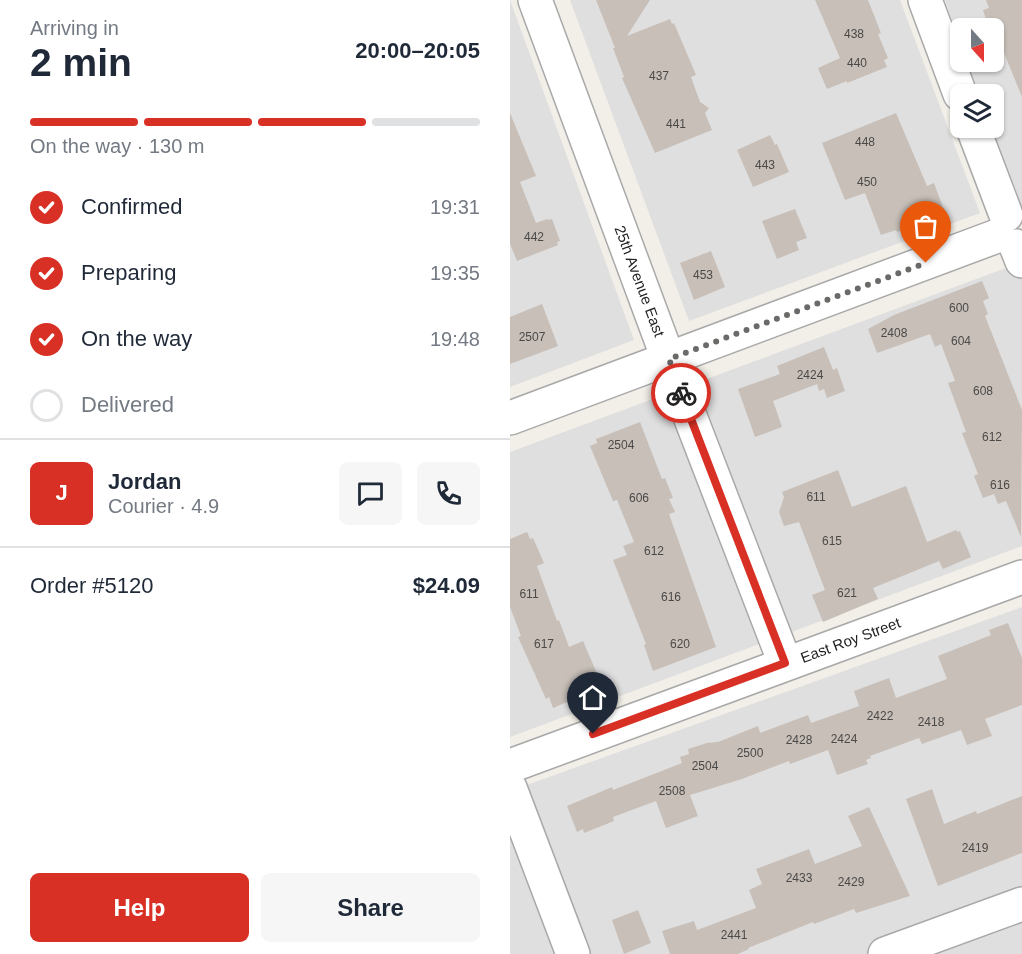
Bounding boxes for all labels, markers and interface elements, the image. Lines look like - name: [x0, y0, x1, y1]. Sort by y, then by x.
- text: Arriving in: [30, 17, 119, 39]
- north arrow: [950, 18, 1004, 72]
- map controls: [950, 18, 1004, 138]
- house number: 438: [844, 27, 864, 41]
- text: 20:00–20:05: [355, 38, 480, 63]
- text: 2 min: [30, 41, 132, 84]
- house number: 440: [847, 56, 867, 70]
- house number: 437: [649, 69, 669, 83]
- button: layers: [950, 84, 1004, 138]
- house number: 441: [666, 117, 686, 131]
- text: On the way · 130 m: [30, 135, 205, 157]
- house number: 448: [855, 135, 875, 149]
- house number: 443: [755, 158, 775, 172]
- house number: 450: [857, 175, 877, 189]
- icon: check: [30, 191, 63, 224]
- text: Confirmed: [81, 194, 182, 219]
- text: 19:31: [430, 196, 480, 218]
- pin: [900, 201, 951, 263]
- icon: bag: [909, 210, 942, 243]
- street label: 25th Avenue East: [611, 223, 669, 340]
- house number: 442: [524, 230, 544, 244]
- icon: check: [30, 257, 63, 290]
- text: Preparing: [81, 260, 176, 285]
- text: 19:35: [430, 262, 480, 284]
- house number: 453: [693, 268, 713, 282]
- house number: 600: [949, 301, 969, 315]
- icon: check: [30, 323, 63, 356]
- text: On the way: [81, 326, 192, 351]
- house number: 2408: [881, 326, 908, 340]
- text: 19:48: [430, 328, 480, 350]
- house number: 2507: [519, 330, 546, 344]
- house number: 604: [951, 334, 971, 348]
- courier: [651, 363, 711, 423]
- house number: 2424: [797, 368, 824, 382]
- icon: bike: [665, 377, 698, 410]
- house number: 608: [973, 384, 993, 398]
- text: Delivered: [81, 392, 174, 417]
- house number: 612: [982, 430, 1002, 444]
- house number: 2504: [608, 438, 635, 452]
- button: chat: [339, 462, 402, 525]
- button: phone: [417, 462, 480, 525]
- text: Jordan: [108, 469, 181, 494]
- house number: 616: [990, 478, 1010, 492]
- text: J: [55, 480, 68, 505]
- house number: 611: [806, 490, 826, 504]
- house number: 606: [629, 491, 649, 505]
- text: Courier · 4.9: [108, 495, 219, 517]
- house number: 615: [822, 534, 842, 548]
- house number: 612: [644, 544, 664, 558]
- text: Order #5120: [30, 573, 154, 598]
- text: $24.09: [413, 573, 480, 598]
- house number: 621: [837, 586, 857, 600]
- house number: 611: [519, 587, 539, 601]
- house number: 616: [661, 590, 681, 604]
- street label: East Roy Street: [798, 613, 903, 666]
- house number: 617: [534, 637, 554, 651]
- house number: 620: [670, 637, 690, 651]
- pin: [567, 672, 618, 734]
- icon: home: [576, 681, 609, 714]
- house number: 2422: [867, 709, 894, 723]
- house number: 2418: [918, 715, 945, 729]
- house number: 2424: [831, 732, 858, 746]
- house number: 2428: [786, 733, 813, 747]
- house number: 2500: [737, 746, 764, 760]
- house number: 2504: [692, 759, 719, 773]
- house number: 2508: [659, 784, 686, 798]
- house number: 2419: [962, 841, 989, 855]
- house number: 2433: [786, 871, 813, 885]
- button: Help: [30, 873, 249, 942]
- button: Share: [261, 873, 480, 942]
- house number: 2429: [838, 875, 865, 889]
- house number: 2441: [721, 928, 748, 942]

